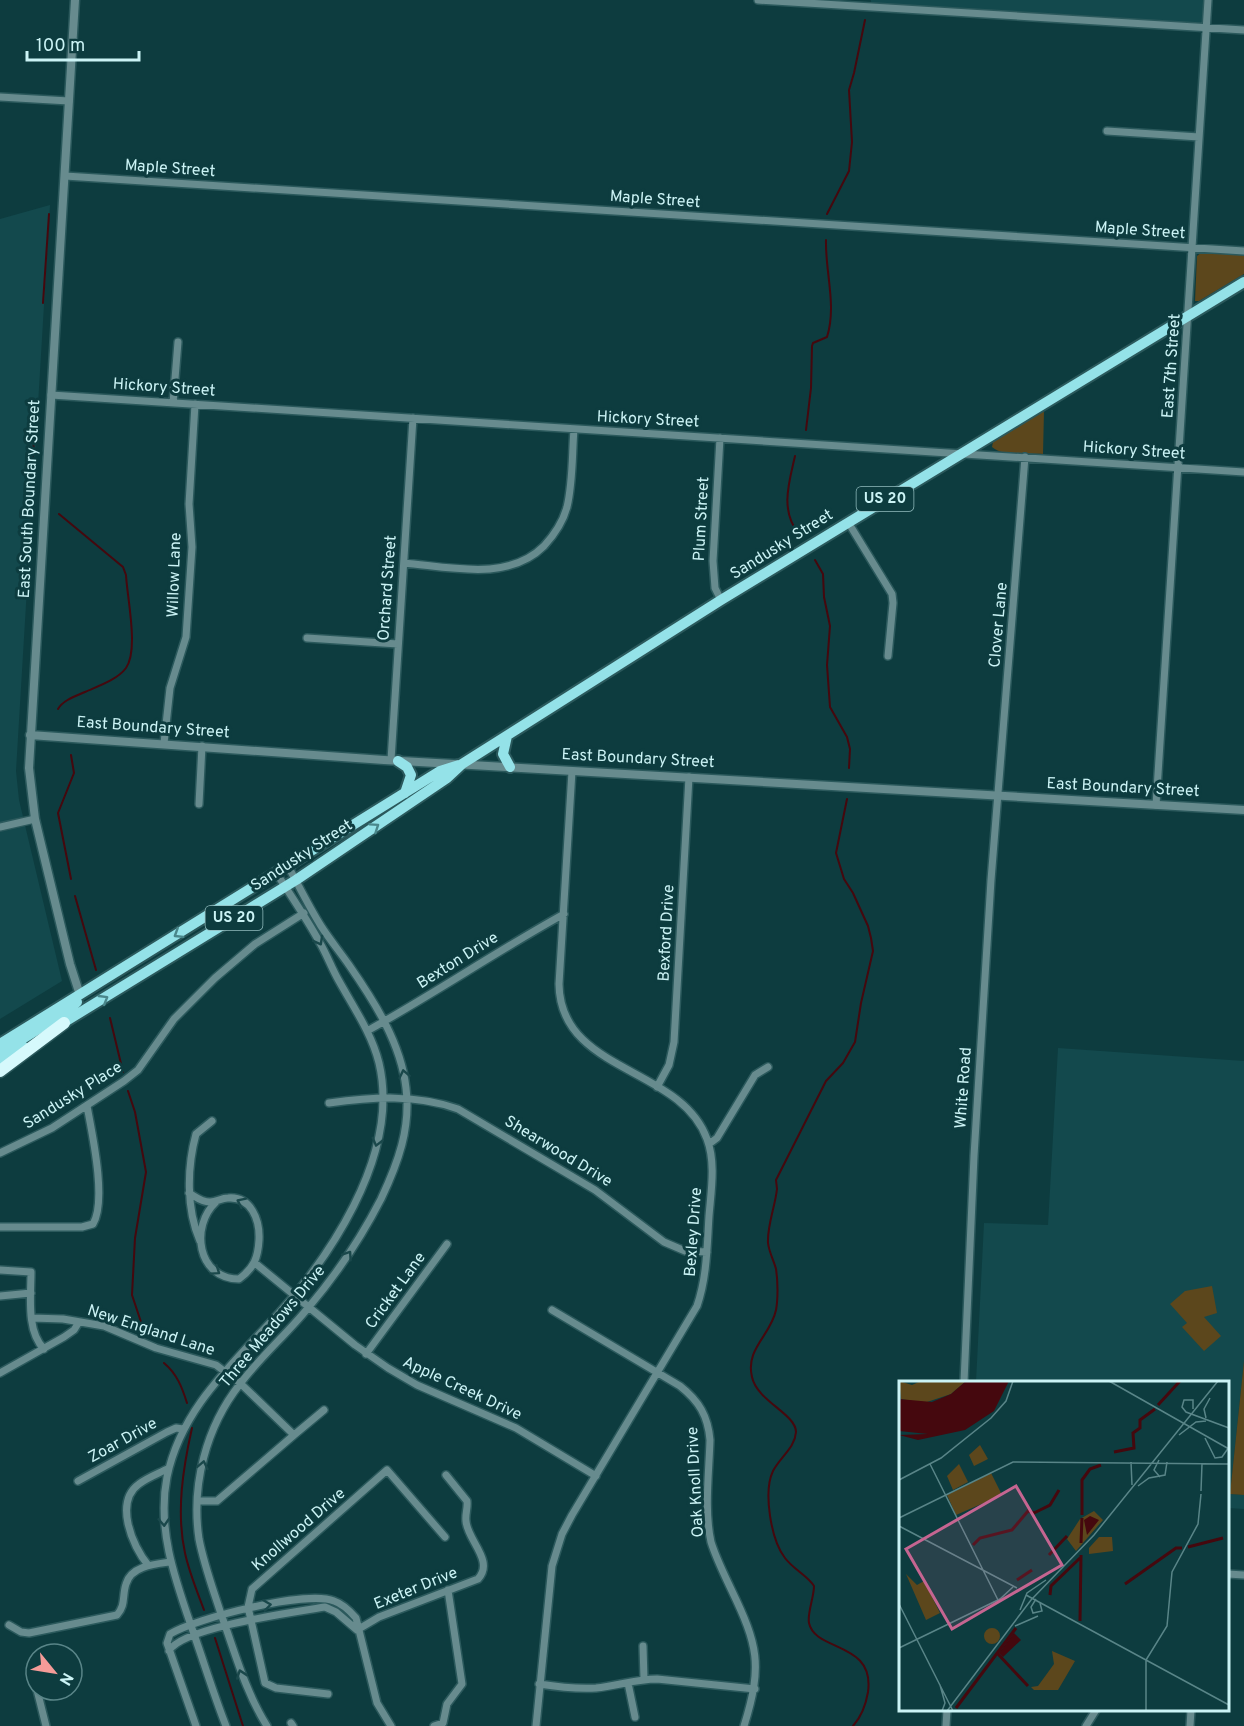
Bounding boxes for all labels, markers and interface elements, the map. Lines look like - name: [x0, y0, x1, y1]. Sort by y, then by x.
- scale bar: [27, 24, 140, 62]
- text: 100 m: [36, 35, 85, 58]
- street label: Maple Street: [124, 156, 216, 182]
- street label: Maple Street: [609, 187, 701, 213]
- street label: Maple Street: [1094, 218, 1186, 244]
- street label: East 7th Street: [1158, 313, 1186, 419]
- street label: Hickory Street: [112, 374, 216, 402]
- street label: East South Boundary Street: [15, 399, 45, 599]
- street label: Hickory Street: [596, 407, 700, 433]
- street label: Hickory Street: [1082, 437, 1186, 465]
- street label: Plum Street: [690, 476, 714, 562]
- road number: US 20: [856, 487, 914, 511]
- street label: Sandusky Street: [727, 505, 837, 585]
- street label: Willow Lane: [164, 532, 186, 618]
- street label: Orchard Street: [374, 534, 402, 642]
- street label: Clover Lane: [985, 581, 1013, 669]
- street label: East Boundary Street: [76, 713, 230, 743]
- street label: East Boundary Street: [561, 745, 715, 773]
- street label: East Boundary Street: [1046, 774, 1200, 802]
- street label: Sandusky Street: [247, 816, 357, 896]
- one-way arrow: [368, 823, 379, 834]
- street label: Bexford Drive: [654, 884, 680, 982]
- road number: US 20: [206, 906, 262, 930]
- one-way arrow: [174, 927, 185, 938]
- street label: Bexton Drive: [414, 928, 502, 994]
- one-way arrow: [312, 935, 323, 945]
- one-way arrow: [98, 994, 108, 1006]
- street label: White Road: [951, 1046, 977, 1130]
- street label: Sandusky Place: [20, 1058, 126, 1134]
- one-way arrow: [398, 1070, 411, 1080]
- street label: Shearwood Drive: [500, 1112, 616, 1192]
- one-way arrow: [372, 1137, 385, 1147]
- street label: Bexley Drive: [681, 1187, 707, 1277]
- one-way arrow: [236, 1197, 247, 1209]
- street label: Cricket Lane: [361, 1249, 431, 1333]
- one-way arrow: [341, 1251, 352, 1262]
- street label: Three Meadows Drive: [216, 1262, 330, 1392]
- one-way arrow: [210, 1264, 221, 1275]
- street label: New England Lane: [85, 1301, 217, 1361]
- street label: Apple Creek Drive: [399, 1353, 525, 1425]
- inset map: [899, 1381, 1229, 1711]
- street label: Zoar Drive: [85, 1414, 161, 1468]
- street label: Oak Knoll Drive: [683, 1426, 709, 1538]
- one-way arrow: [195, 1460, 208, 1470]
- street label: Knollwood Drive: [248, 1484, 350, 1576]
- one-way arrow: [158, 1518, 171, 1527]
- street label: Exeter Drive: [371, 1563, 461, 1615]
- one-way arrow: [263, 1599, 272, 1611]
- north arrow: [24, 1642, 84, 1702]
- text: N: [54, 1669, 77, 1688]
- one-way arrow: [236, 1669, 249, 1680]

